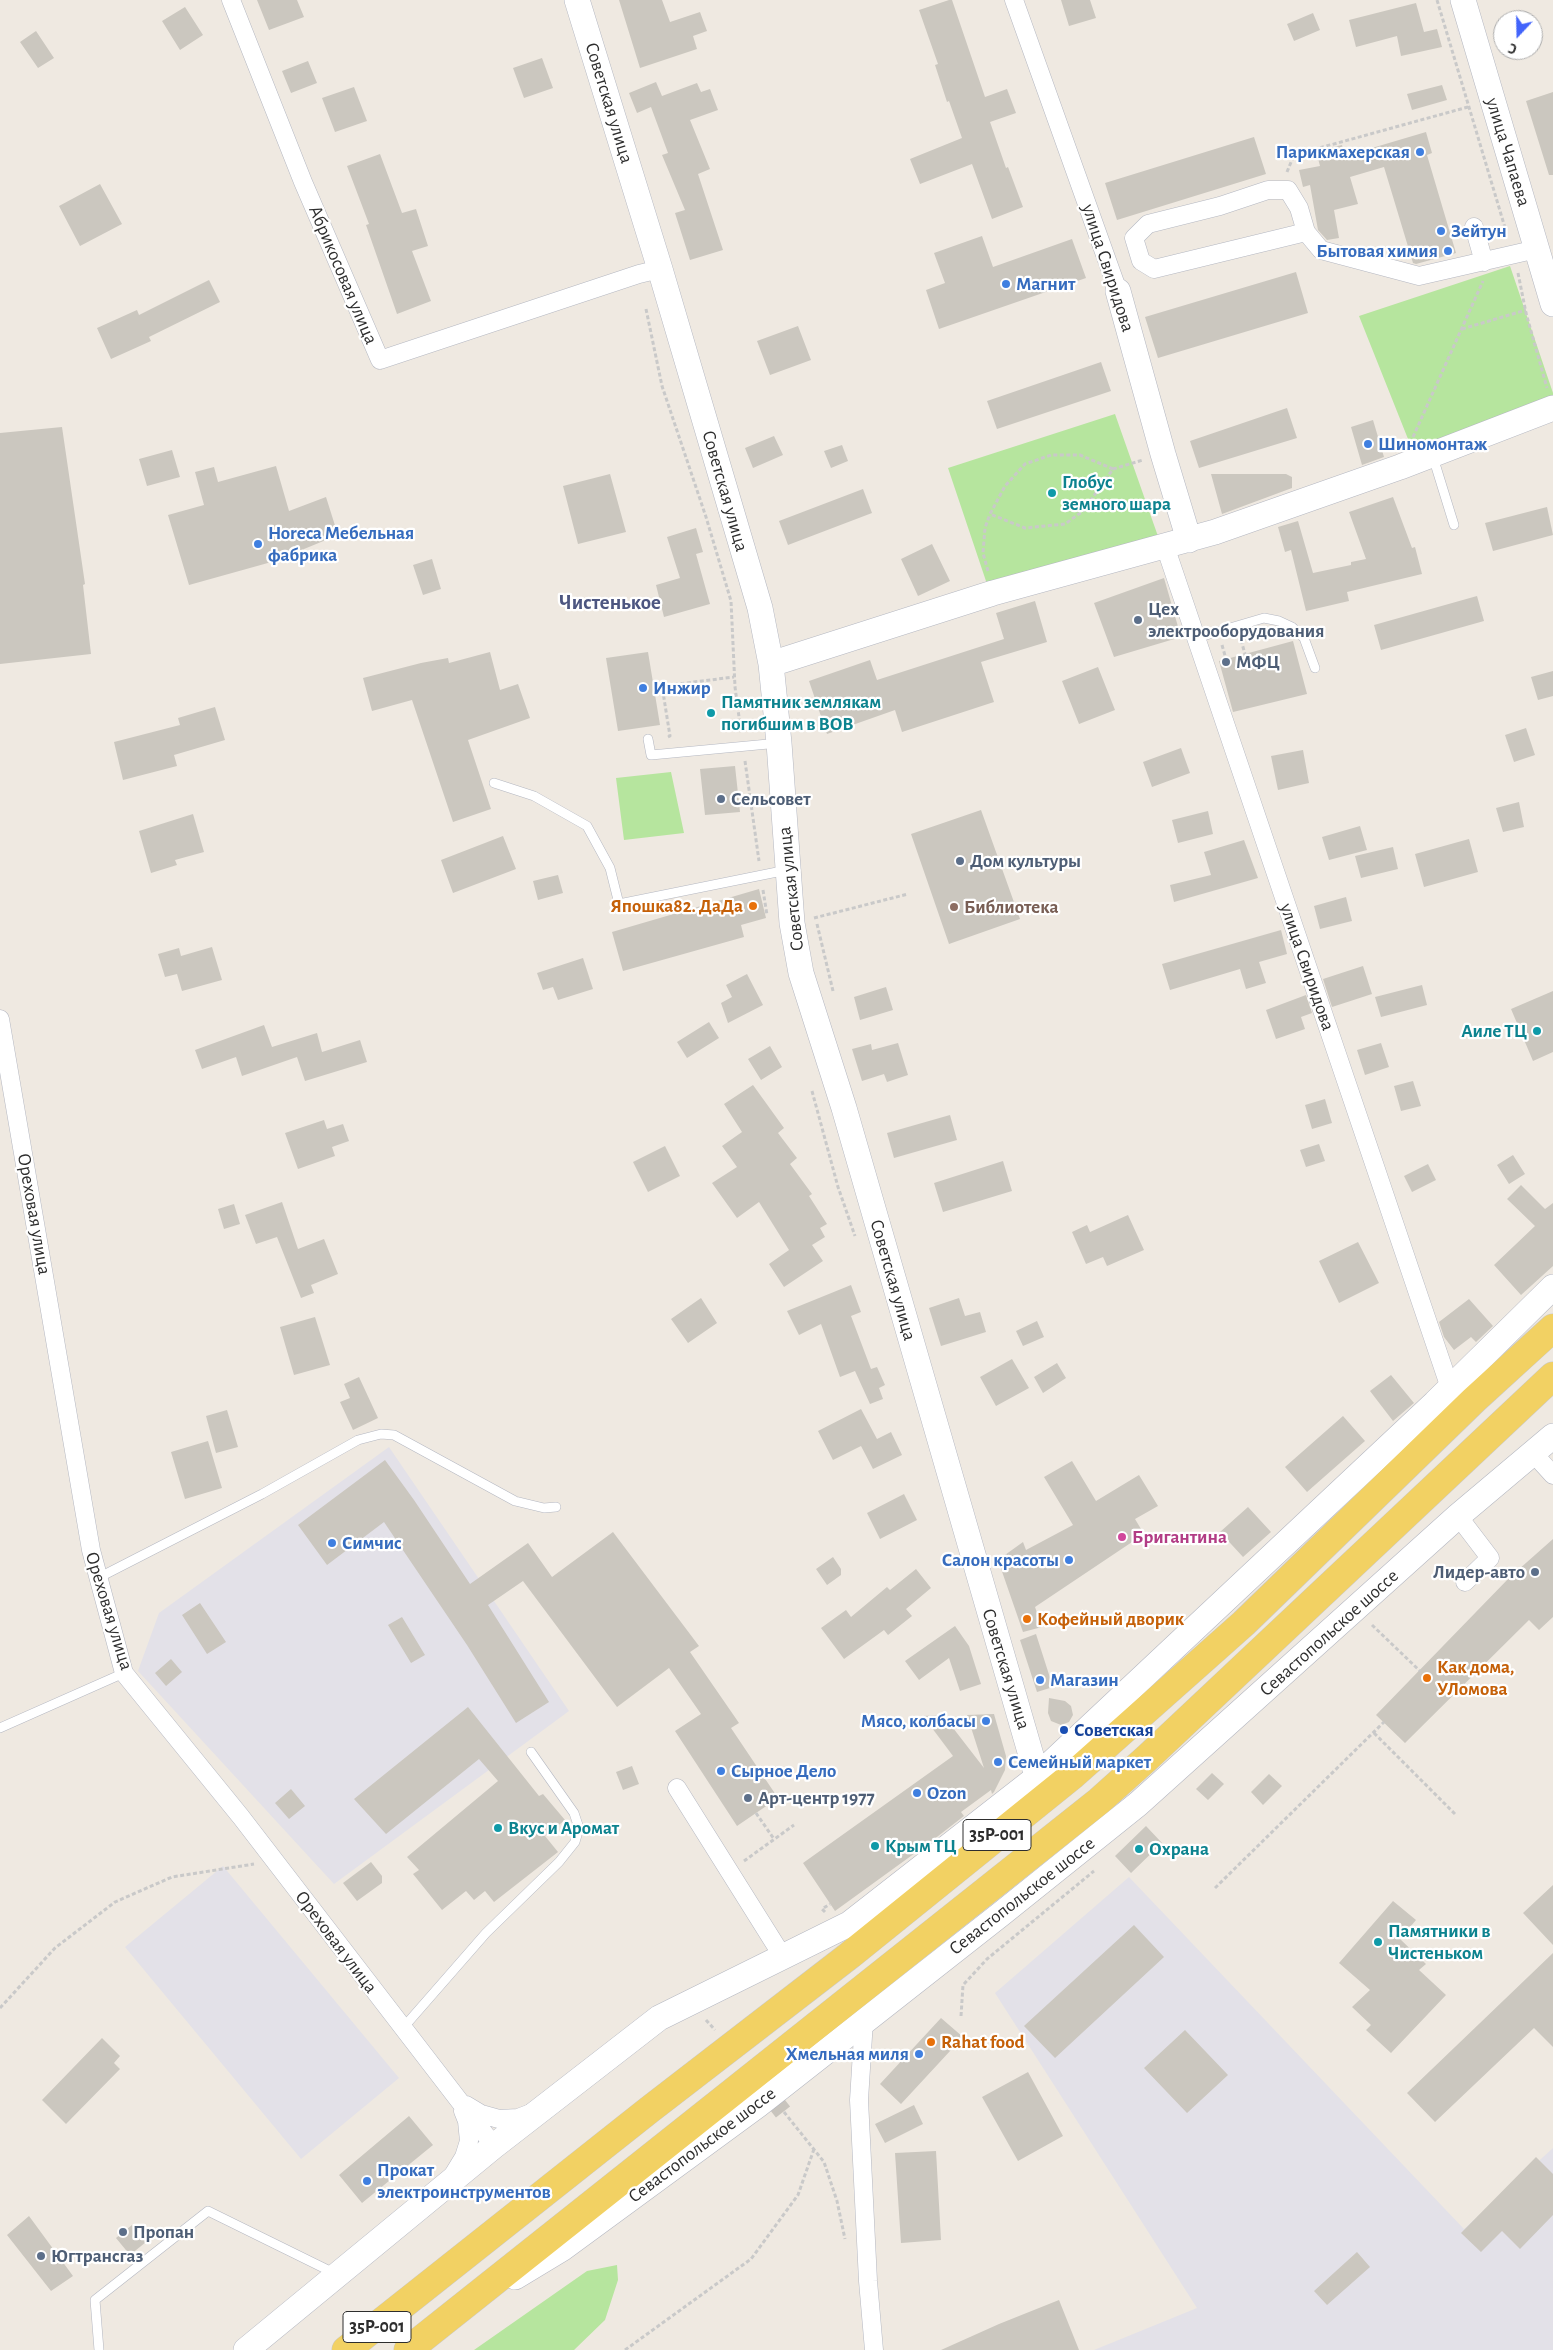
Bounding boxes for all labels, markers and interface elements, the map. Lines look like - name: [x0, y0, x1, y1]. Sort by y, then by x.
- north arrow: [1493, 10, 1543, 60]
- street label: Советская улица: [580, 40, 638, 166]
- text: С: [1507, 40, 1519, 56]
- street label: улица Чапаева: [1481, 95, 1535, 209]
- place label: Парикмахерская: [1276, 141, 1410, 163]
- marker: Парикмахерская: [1414, 146, 1426, 158]
- street label: улица Свиридова: [1077, 201, 1139, 335]
- street label: Абрикосовая улица: [303, 202, 383, 348]
- place label: Зейтун: [1451, 220, 1507, 242]
- marker: Зейтун: [1435, 225, 1447, 237]
- place label: Бытовая химия: [1316, 240, 1438, 262]
- marker: Бытовая химия: [1442, 245, 1454, 257]
- place label: Магнит: [1016, 273, 1075, 295]
- marker: Магнит: [1000, 278, 1012, 290]
- street label: Советская улица: [697, 428, 753, 554]
- place label: Шиномонтаж: [1378, 433, 1487, 455]
- marker: Шиномонтаж: [1362, 438, 1374, 450]
- place label: Глобус земного шара: [1062, 471, 1171, 515]
- marker: Глобус земного шара: [1046, 487, 1058, 499]
- place label: Horeca Мебельная фабрика: [268, 522, 414, 566]
- marker: Horeca Мебельная фабрика: [252, 538, 264, 550]
- district label: Чистенькое: [559, 590, 661, 616]
- place label: Цех электрооборудования: [1148, 598, 1324, 642]
- marker: Цех электрооборудования: [1132, 614, 1144, 626]
- place label: МФЦ: [1236, 651, 1280, 673]
- marker: МФЦ: [1220, 656, 1232, 668]
- place label: Инжир: [653, 677, 711, 699]
- marker: Инжир: [637, 682, 649, 694]
- place label: Памятник землякам погибшим в ВОВ: [721, 691, 881, 735]
- marker: Памятник землякам погибшим в ВОВ: [705, 707, 717, 719]
- place label: Сельсовет: [731, 788, 811, 810]
- marker: Сельсовет: [715, 793, 727, 805]
- street label: Советская улица: [773, 826, 809, 952]
- place label: Дом культуры: [970, 850, 1081, 872]
- marker: Дом культуры: [954, 855, 966, 867]
- place label: Япошка82. ДаДа: [610, 895, 743, 917]
- place label: Библиотека: [964, 896, 1058, 918]
- marker: Япошка82. ДаДа: [747, 900, 759, 912]
- street label: улица Свиридова: [1275, 900, 1339, 1034]
- marker: Библиотека: [948, 901, 960, 913]
- place label: Аиле ТЦ: [1461, 1020, 1527, 1042]
- marker: Аиле ТЦ: [1531, 1025, 1543, 1037]
- street label: Ореховая улица: [12, 1152, 56, 1276]
- street label: Советская улица: [865, 1217, 921, 1343]
- place label: Бригантина: [1132, 1526, 1227, 1548]
- marker: Бригантина: [1116, 1531, 1128, 1543]
- place label: Симчис: [342, 1532, 402, 1554]
- marker: Симчис: [326, 1537, 338, 1549]
- street label: Ореховая улица: [80, 1549, 138, 1673]
- place label: Салон красоты: [942, 1549, 1059, 1571]
- marker: Салон красоты: [1063, 1554, 1075, 1566]
- place label: Лидер-авто: [1433, 1561, 1525, 1583]
- street label: Севастопольское шоссе: [1255, 1565, 1403, 1701]
- marker: Лидер-авто: [1529, 1566, 1541, 1578]
- street label: Советская улица: [977, 1606, 1035, 1732]
- place label: Кофейный дворик: [1037, 1608, 1184, 1630]
- marker: Кофейный дворик: [1021, 1613, 1033, 1625]
- place label: Как дома, УЛомова: [1437, 1656, 1514, 1700]
- place label: Магазин: [1050, 1669, 1119, 1691]
- marker: Как дома, УЛомова: [1421, 1672, 1433, 1684]
- marker: Магазин: [1034, 1674, 1046, 1686]
- place label: Мясо, колбасы: [861, 1710, 976, 1732]
- marker: Мясо, колбасы: [980, 1715, 992, 1727]
- place label: Советская: [1074, 1719, 1154, 1741]
- marker: Советская: [1058, 1724, 1070, 1736]
- place label: Семейный маркет: [1008, 1751, 1151, 1773]
- marker: Семейный маркет: [992, 1756, 1004, 1768]
- place label: Сырное Дело: [731, 1760, 836, 1782]
- marker: Сырное Дело: [715, 1765, 727, 1777]
- place label: Ozon: [927, 1782, 966, 1804]
- place label: Арт-центр 1977: [758, 1787, 875, 1809]
- marker: Ozon: [911, 1787, 923, 1799]
- marker: Арт-центр 1977: [742, 1792, 754, 1804]
- place label: Вкус и Аромат: [508, 1817, 619, 1839]
- road number: 35Р-001: [963, 1820, 1031, 1850]
- marker: Вкус и Аромат: [492, 1822, 504, 1834]
- street label: Севастопольское шоссе: [944, 1832, 1100, 1960]
- place label: Крым ТЦ: [885, 1835, 956, 1857]
- place label: Охрана: [1149, 1838, 1209, 1860]
- marker: Крым ТЦ: [869, 1840, 881, 1852]
- marker: Охрана: [1133, 1843, 1145, 1855]
- street label: Ореховая улица: [290, 1886, 382, 1998]
- place label: Памятники в Чистеньком: [1388, 1920, 1491, 1964]
- marker: Памятники в Чистеньком: [1372, 1936, 1384, 1948]
- place label: Rahat food: [941, 2031, 1025, 2053]
- marker: Rahat food: [925, 2036, 937, 2048]
- place label: Хмельная миля: [786, 2043, 909, 2065]
- marker: Хмельная миля: [913, 2048, 925, 2060]
- street label: Севастопольское шоссе: [624, 2082, 780, 2208]
- place label: Прокат электроинструментов: [377, 2159, 551, 2203]
- marker: Прокат электроинструментов: [361, 2175, 373, 2187]
- place label: Пропан: [133, 2221, 194, 2243]
- marker: Пропан: [117, 2226, 129, 2238]
- place label: Югтрансгаз: [51, 2245, 143, 2267]
- marker: Югтрансгаз: [35, 2250, 47, 2262]
- road number: 35Р-001: [343, 2312, 411, 2342]

